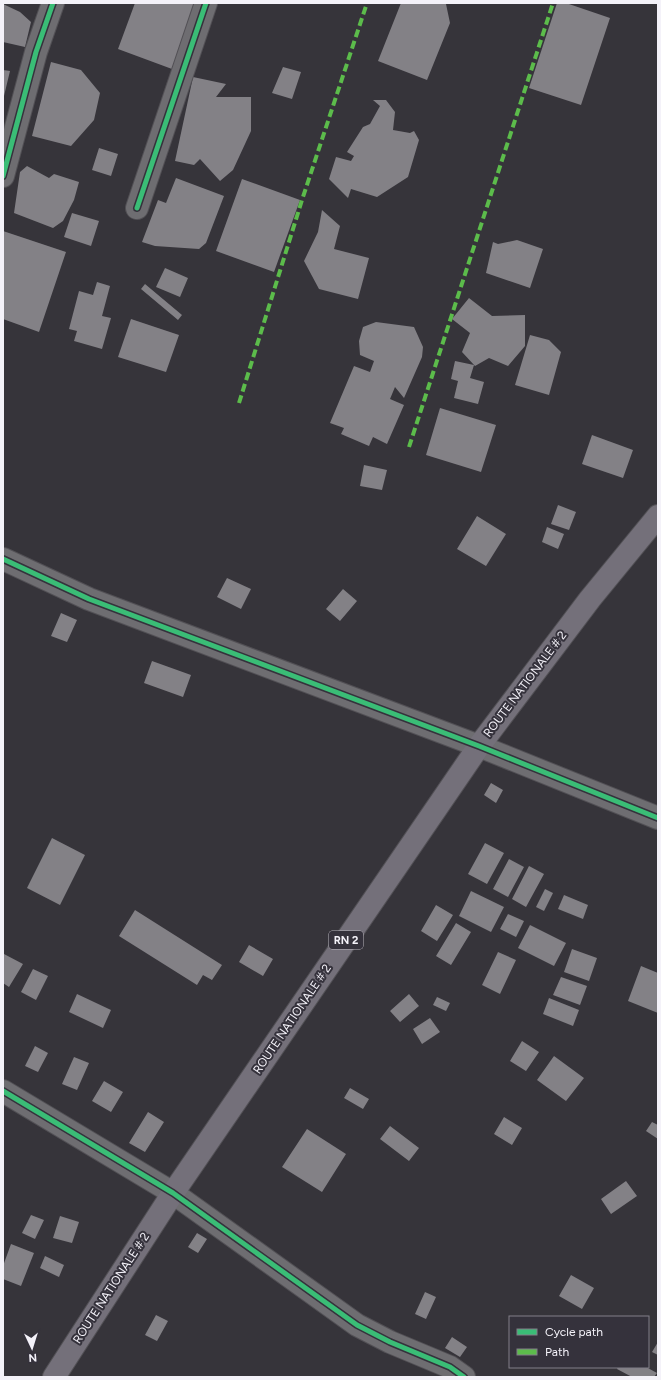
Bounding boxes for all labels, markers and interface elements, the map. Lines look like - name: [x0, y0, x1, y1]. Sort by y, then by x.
- street label: ROUTE NATIONALE # 2: [481, 628, 569, 740]
- road number: RN 2: [329, 931, 363, 949]
- street label: ROUTE NATIONALE # 2: [250, 961, 334, 1077]
- street label: ROUTE NATIONALE # 2: [70, 1230, 152, 1346]
- legend: [509, 1316, 649, 1368]
- text: Cycle path: [545, 1325, 603, 1339]
- north arrow: [12, 1328, 52, 1368]
- text: Path: [545, 1345, 569, 1359]
- text: N: [28, 1351, 37, 1364]

